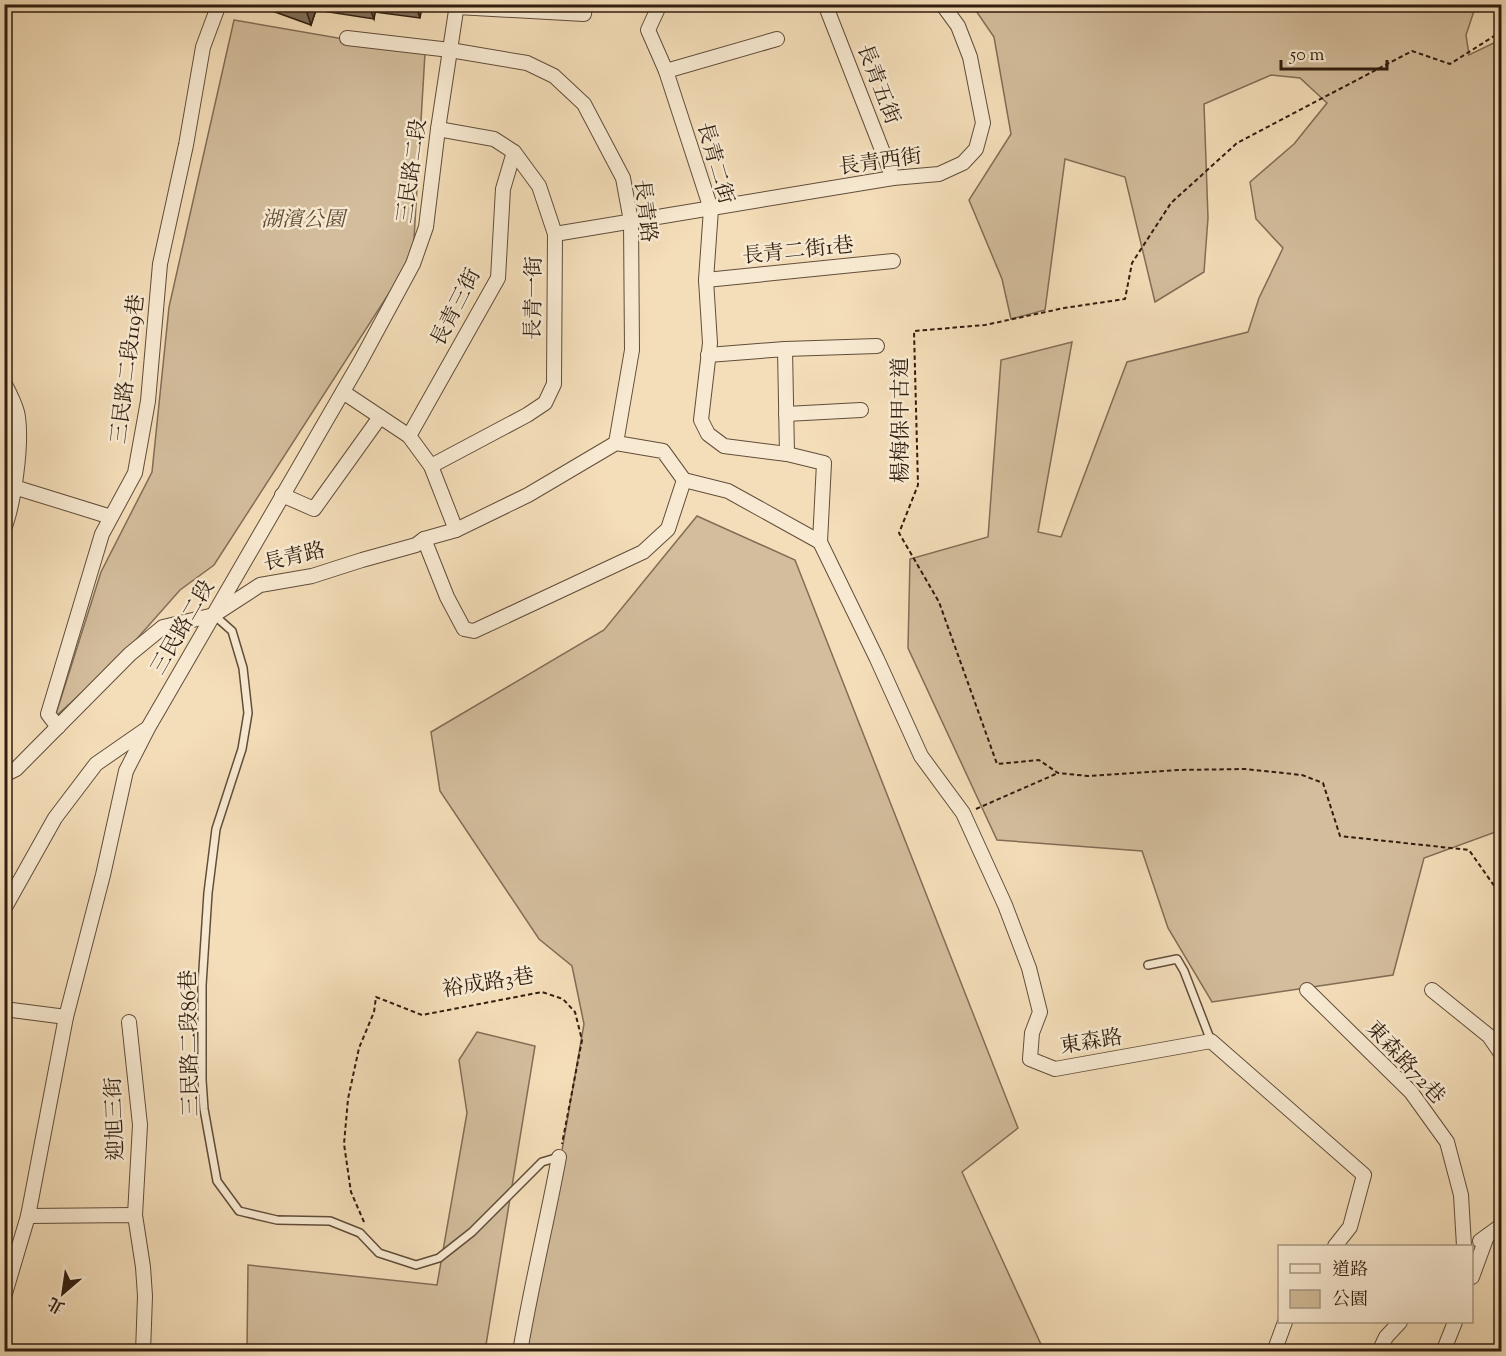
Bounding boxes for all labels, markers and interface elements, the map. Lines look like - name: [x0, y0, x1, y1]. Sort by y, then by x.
- scale bar: [1281, 33, 1388, 71]
- street label: 長青五街: [848, 40, 906, 129]
- text: 50 m: [1289, 43, 1325, 69]
- street label: 三民路二段: [391, 117, 435, 225]
- street label: 長青二街: [688, 119, 740, 208]
- street label: 長青西街: [837, 142, 924, 184]
- street label: 長青路: [625, 178, 663, 244]
- park label: 湖濱公園: [261, 206, 348, 236]
- street label: 長青二街1巷: [741, 231, 856, 273]
- street label: 長青一街: [519, 256, 551, 340]
- street label: 長青三街: [424, 264, 489, 352]
- street label: 三民路二段119巷: [105, 293, 153, 446]
- street label: 楊梅保甲古道: [887, 357, 917, 483]
- street label: 長青路: [260, 536, 329, 580]
- street label: 三民路二段: [144, 575, 223, 681]
- street label: 裕成路3巷: [440, 962, 536, 1006]
- street label: 三民路二段86巷: [175, 969, 207, 1117]
- street label: 東森路72巷: [1358, 1015, 1451, 1112]
- street label: 東森路: [1058, 1023, 1125, 1063]
- street label: 迎旭三街: [100, 1076, 132, 1161]
- legend: [1278, 1245, 1473, 1323]
- text: 道路: [1332, 1258, 1368, 1284]
- north arrow: [33, 1263, 93, 1323]
- text: 公園: [1332, 1288, 1368, 1314]
- text: 北: [44, 1290, 70, 1318]

